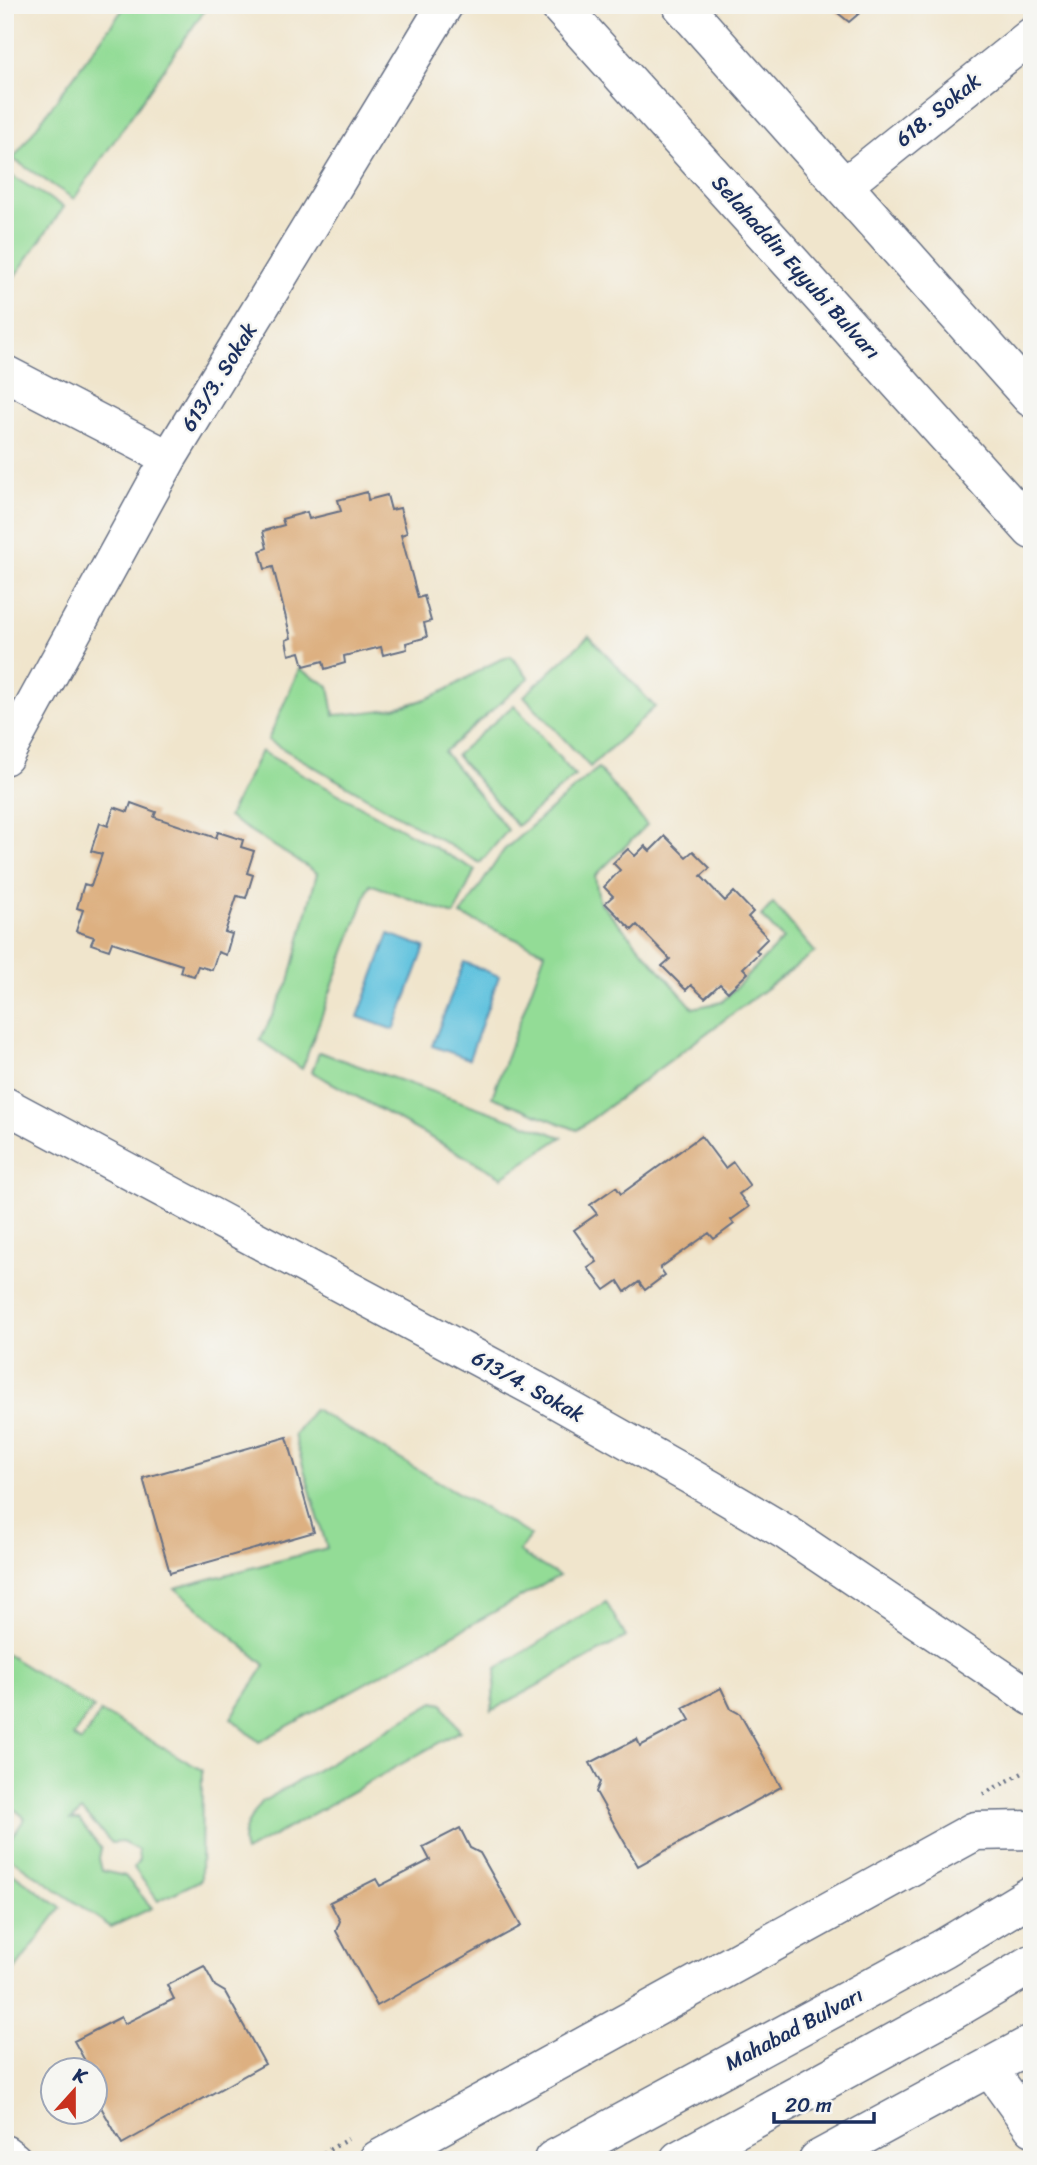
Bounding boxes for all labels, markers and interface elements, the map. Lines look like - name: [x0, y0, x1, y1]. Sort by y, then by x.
- street label: 618. Sokak: [886, 63, 990, 157]
- street label: Selahaddin Eyyubi Bulvarı: [702, 165, 890, 369]
- street label: 613/3. Sokak: [170, 315, 268, 439]
- street label: 613/4. Sokak: [464, 1339, 592, 1433]
- street label: Mahabad Bulvarı: [718, 1976, 871, 2082]
- north arrow: [38, 2056, 108, 2126]
- text: K: [68, 2058, 93, 2094]
- scale bar: [774, 2081, 874, 2125]
- text: 20 m: [785, 2086, 832, 2124]

